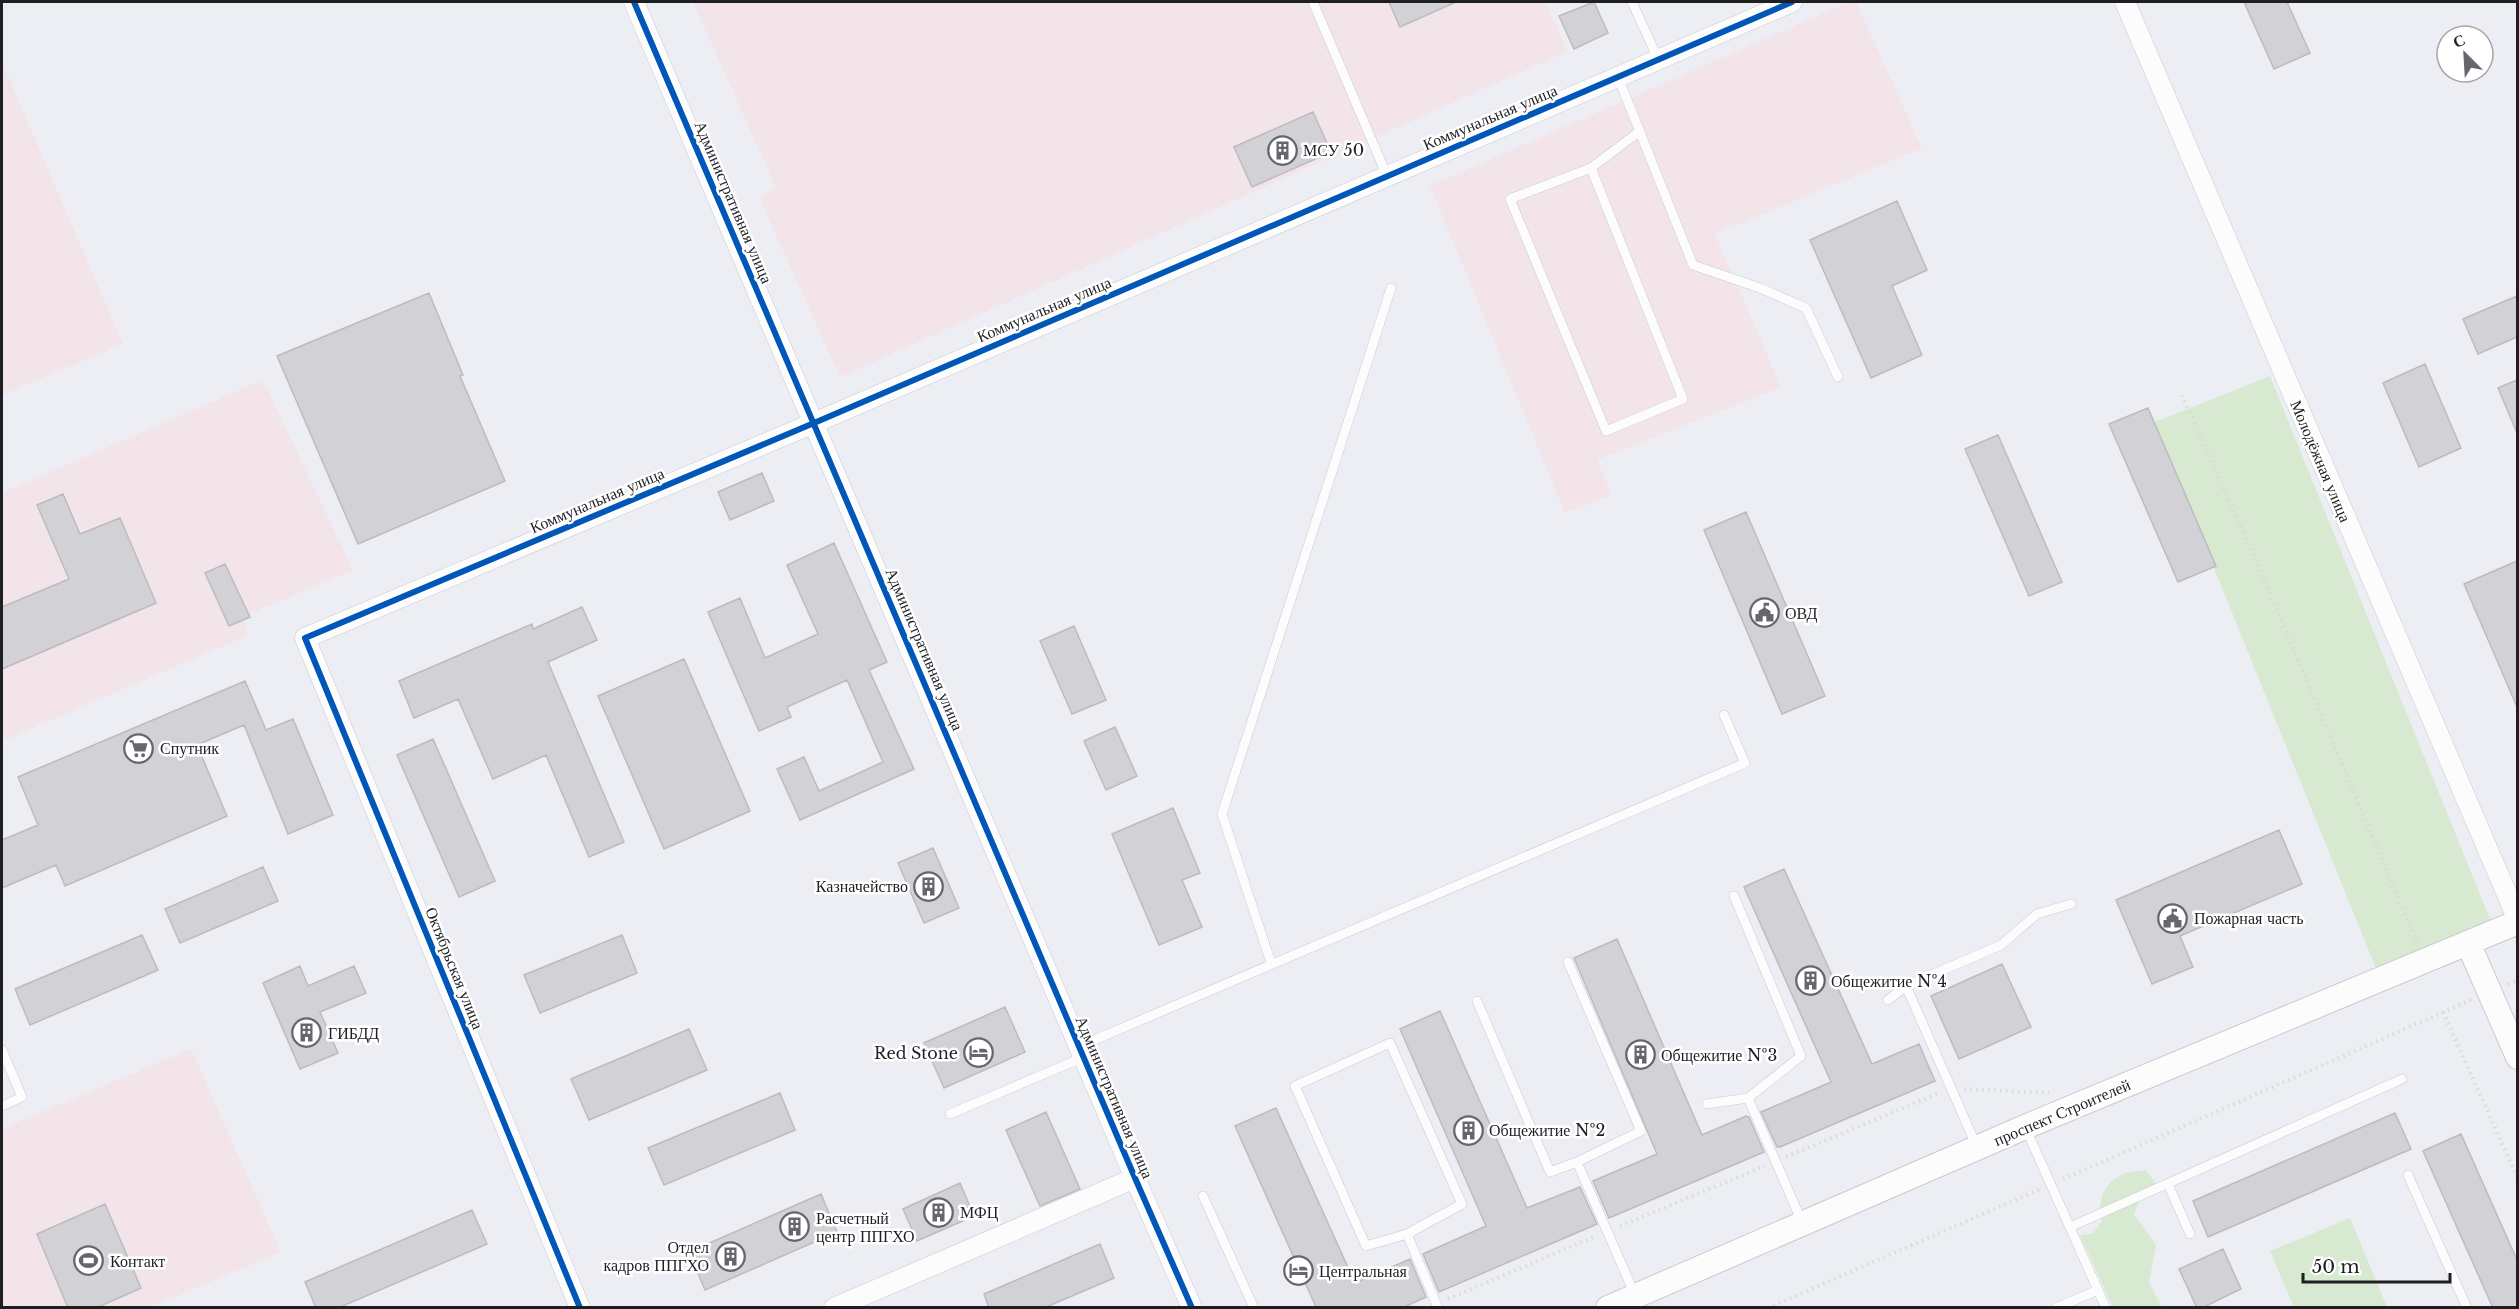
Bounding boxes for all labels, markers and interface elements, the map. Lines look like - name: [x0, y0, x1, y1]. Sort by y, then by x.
- north arrow: [2435, 24, 2495, 84]
- text: С: [2450, 29, 2468, 52]
- street label: Коммунальная улица: [1420, 80, 1560, 154]
- street label: Административная улица: [691, 118, 777, 286]
- building icon: МСУ 50: [1266, 134, 1298, 166]
- place label: МСУ 50: [1303, 140, 1364, 160]
- street label: Коммунальная улица: [974, 272, 1114, 346]
- street label: Молодёжная улица: [2286, 397, 2356, 525]
- street label: Коммунальная улица: [527, 463, 667, 537]
- street label: Административная улица: [882, 565, 968, 733]
- public building icon: ОВД: [1748, 597, 1780, 629]
- place label: ОВД: [1785, 603, 1818, 623]
- supermarket icon: Спутник: [123, 732, 155, 764]
- place label: Спутник: [160, 738, 219, 758]
- building icon: Казначейство: [913, 870, 945, 902]
- place label: Казначейство: [816, 876, 908, 896]
- public building icon: Пожарная часть: [2157, 902, 2189, 934]
- street label: Октябрьская улица: [421, 904, 489, 1032]
- place label: Пожарная часть: [2194, 908, 2303, 928]
- building icon: Общежитие №4: [1794, 965, 1826, 997]
- place label: Общежитие №4: [1831, 971, 1947, 991]
- street label: Административная улица: [1072, 1013, 1158, 1181]
- building icon: ГИБДД: [291, 1017, 323, 1049]
- place label: ГИБДД: [328, 1023, 379, 1043]
- hotel icon: Red Stone: [963, 1037, 995, 1069]
- building icon: Общежитие №3: [1624, 1039, 1656, 1071]
- place label: Red Stone: [874, 1043, 958, 1063]
- place label: Общежитие №3: [1661, 1045, 1777, 1065]
- street label: проспект Строителей: [1991, 1074, 2134, 1150]
- building icon: Общежитие №2: [1452, 1114, 1484, 1146]
- place label: Общежитие №2: [1489, 1120, 1605, 1140]
- building icon: МФЦ: [923, 1196, 955, 1228]
- place label: МФЦ: [960, 1202, 999, 1222]
- place label: Расчетный центр ППГХО: [816, 1208, 915, 1246]
- building icon: Расчетный центр ППГХО: [779, 1211, 811, 1243]
- place label: Отдел кадров ППГХО: [603, 1237, 709, 1275]
- building icon: Отдел кадров ППГХО: [714, 1240, 746, 1272]
- sports icon: Контакт: [73, 1245, 105, 1277]
- scale bar: [2303, 1246, 2450, 1284]
- place label: Контакт: [110, 1251, 165, 1271]
- hotel icon: Центральная: [1282, 1255, 1314, 1287]
- text: 50 m: [2312, 1256, 2360, 1278]
- place label: Центральная: [1319, 1261, 1408, 1281]

